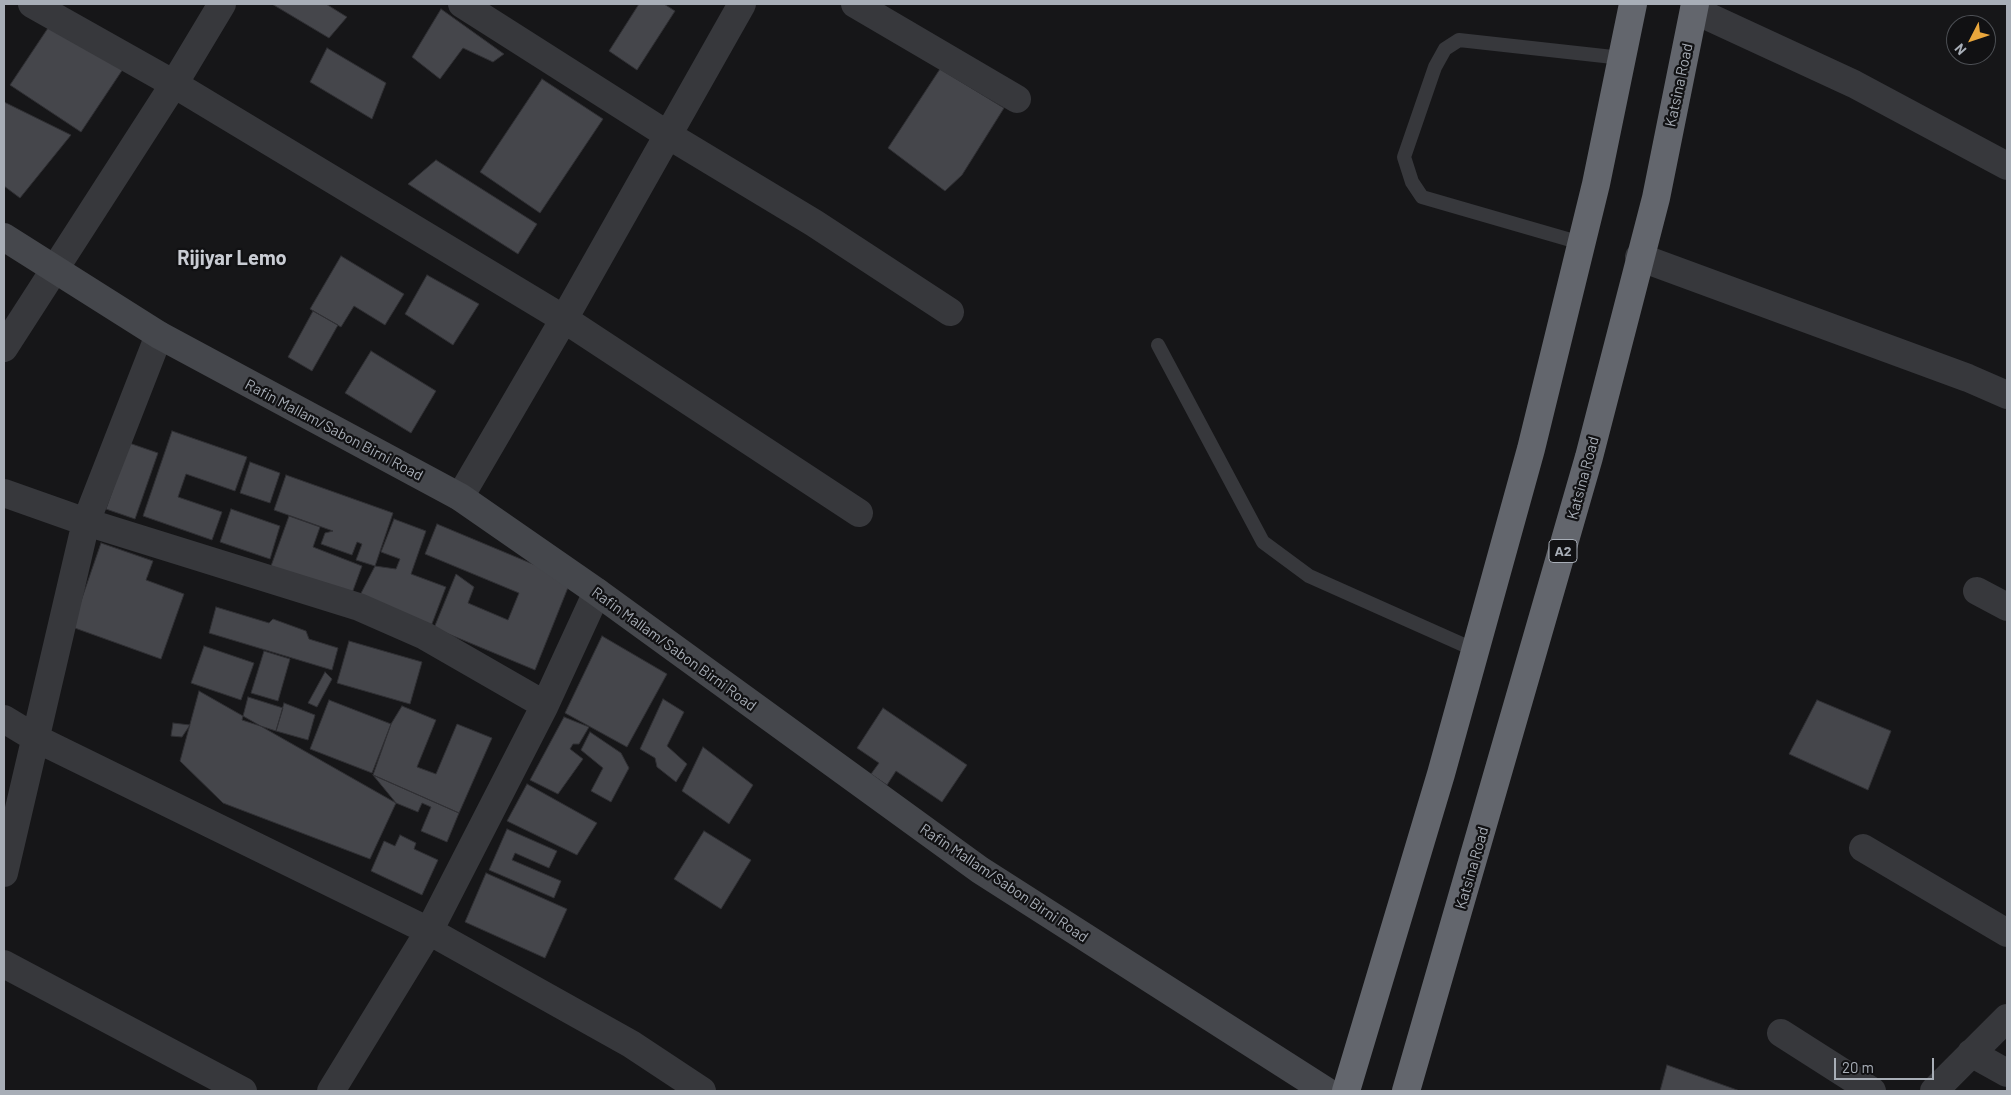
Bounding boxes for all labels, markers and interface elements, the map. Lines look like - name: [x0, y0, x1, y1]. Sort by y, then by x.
- north arrow: [1946, 15, 1996, 65]
- text: N: [1951, 40, 1970, 59]
- street label: Katsina Road: [1661, 41, 1697, 129]
- district label: Rijiyar Lemo: [177, 246, 287, 270]
- street label: Rafin Mallam/Sabon Birni Road: [242, 375, 426, 485]
- street label: Katsina Road: [1563, 435, 1603, 521]
- road number: A2: [1549, 540, 1577, 562]
- street label: Rafin Mallam/Sabon Birni Road: [588, 583, 760, 715]
- street label: Rafin Mallam/Sabon Birni Road: [917, 820, 1091, 946]
- street label: Katsina Road: [1452, 825, 1492, 911]
- scale bar: [1836, 1048, 1936, 1080]
- text: 20 m: [1842, 1058, 1874, 1076]

